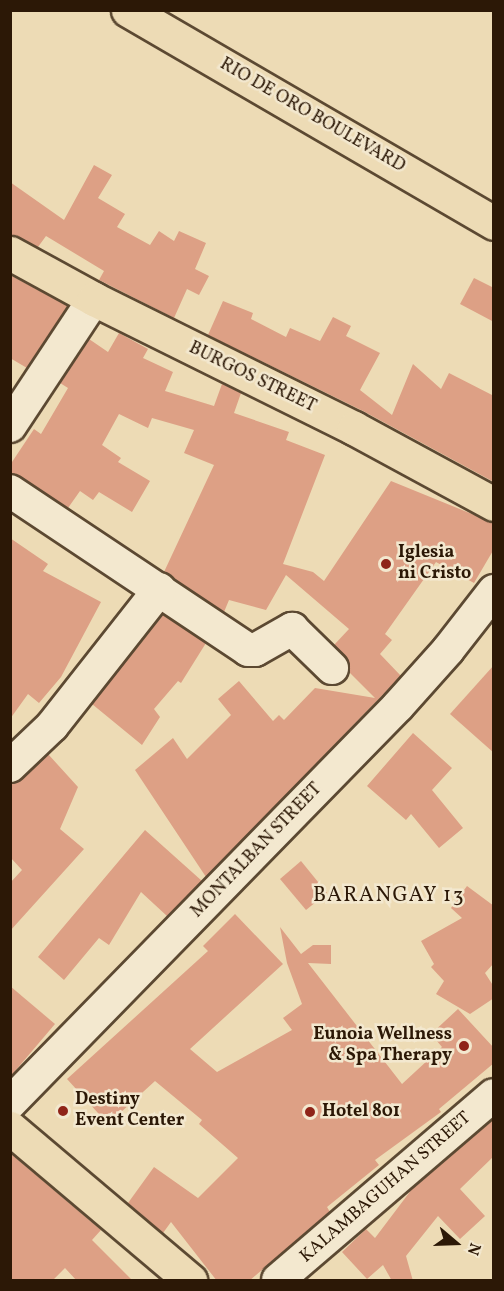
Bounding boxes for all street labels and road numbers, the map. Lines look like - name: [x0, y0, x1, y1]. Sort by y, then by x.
- street label: RIO DE ORO BOULEVARD: [216, 54, 408, 178]
- street label: BURGOS STREET: [185, 338, 319, 418]
- street label: MONTALBAN STREET: [187, 779, 327, 923]
- street label: KALAMBAGUHAN STREET: [296, 1108, 476, 1268]

